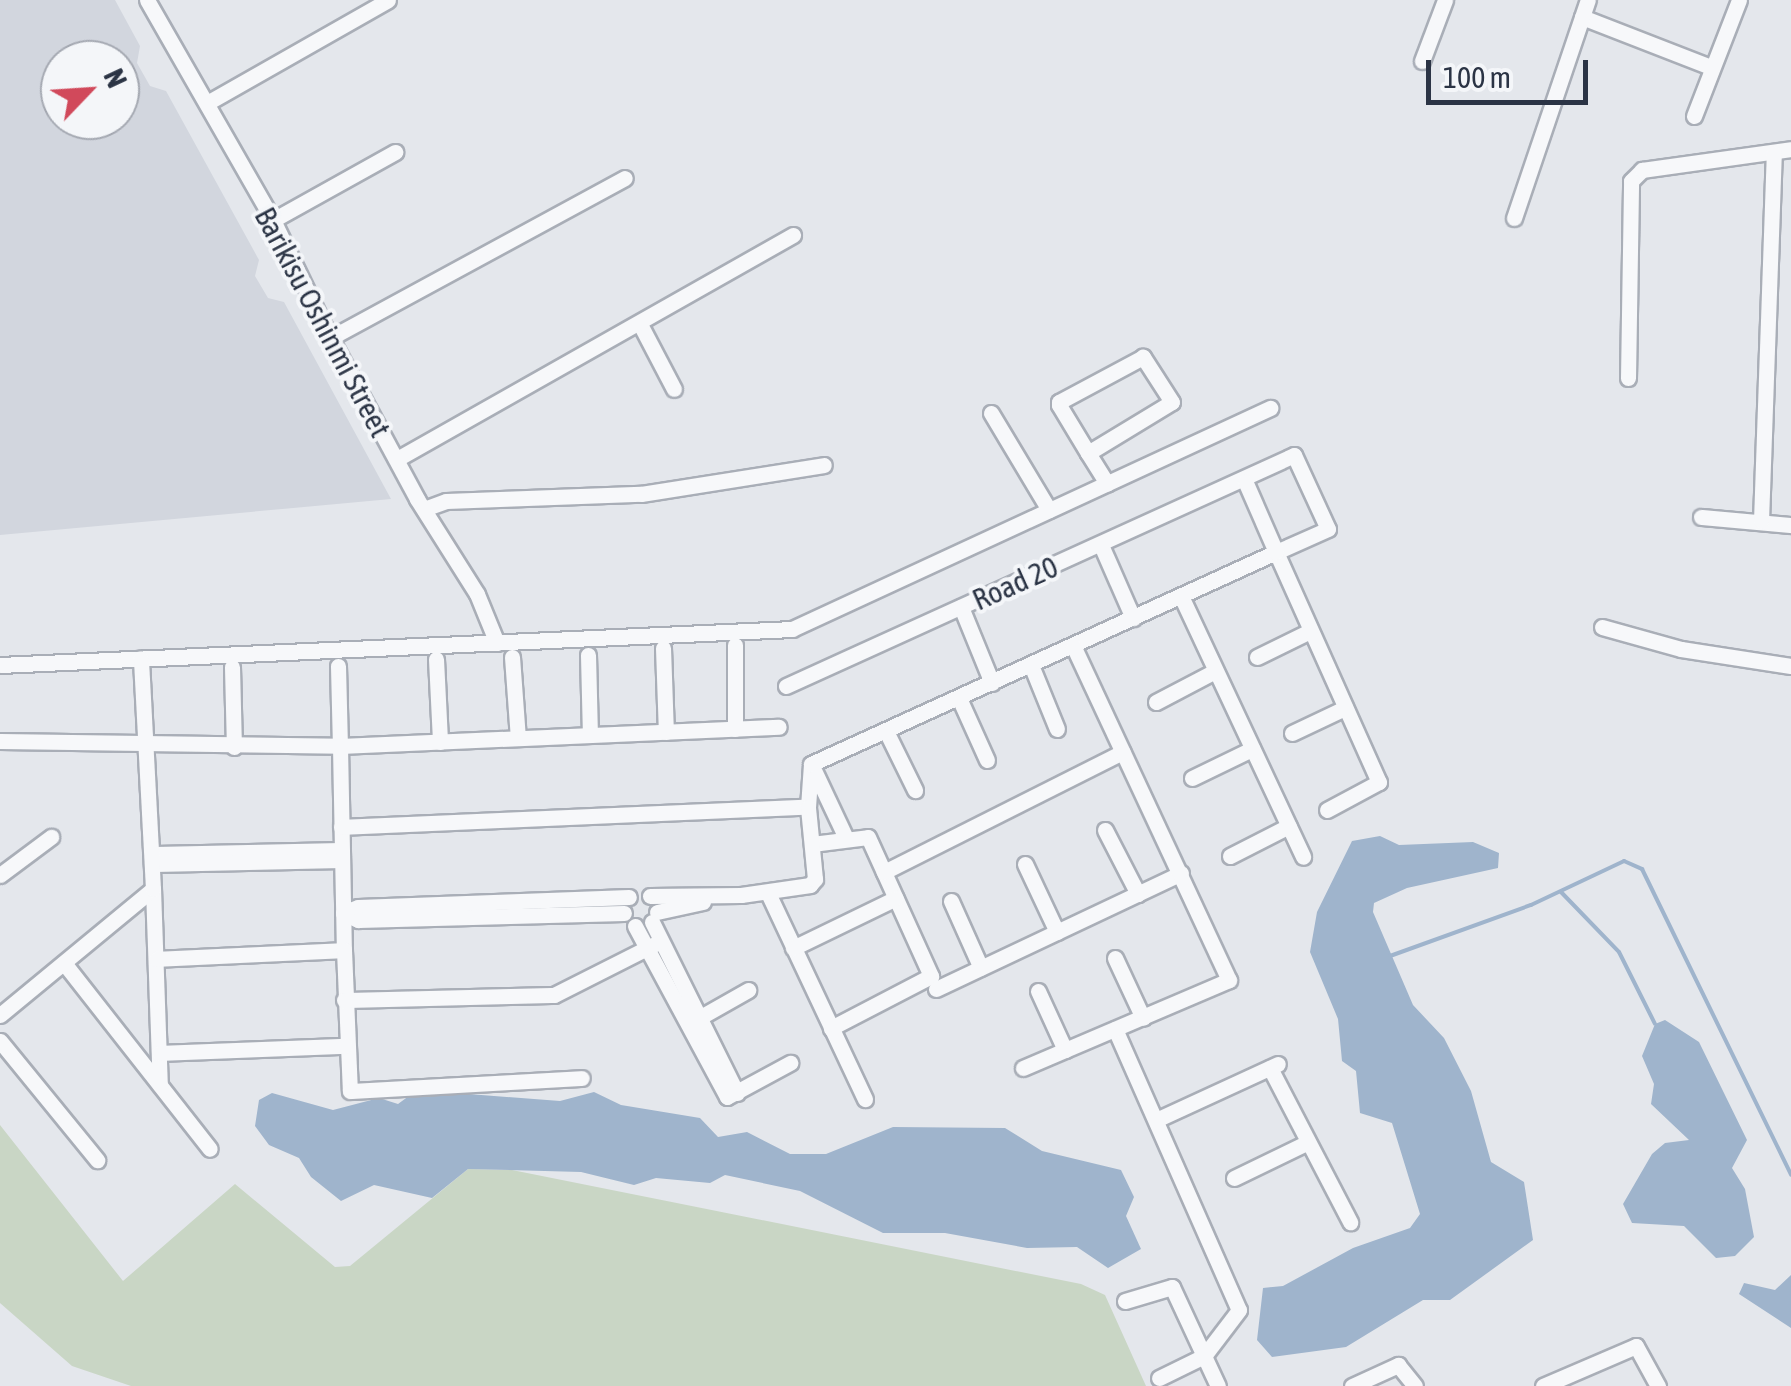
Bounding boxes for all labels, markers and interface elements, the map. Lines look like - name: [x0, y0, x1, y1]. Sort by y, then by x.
- north arrow: [40, 40, 140, 140]
- scale bar: [1431, 40, 1594, 102]
- text: 100 m: [1443, 60, 1511, 94]
- text: N: [97, 64, 133, 92]
- street label: Barikisu Oshinmi Street: [247, 201, 399, 443]
- street label: Road 20: [967, 548, 1063, 618]

